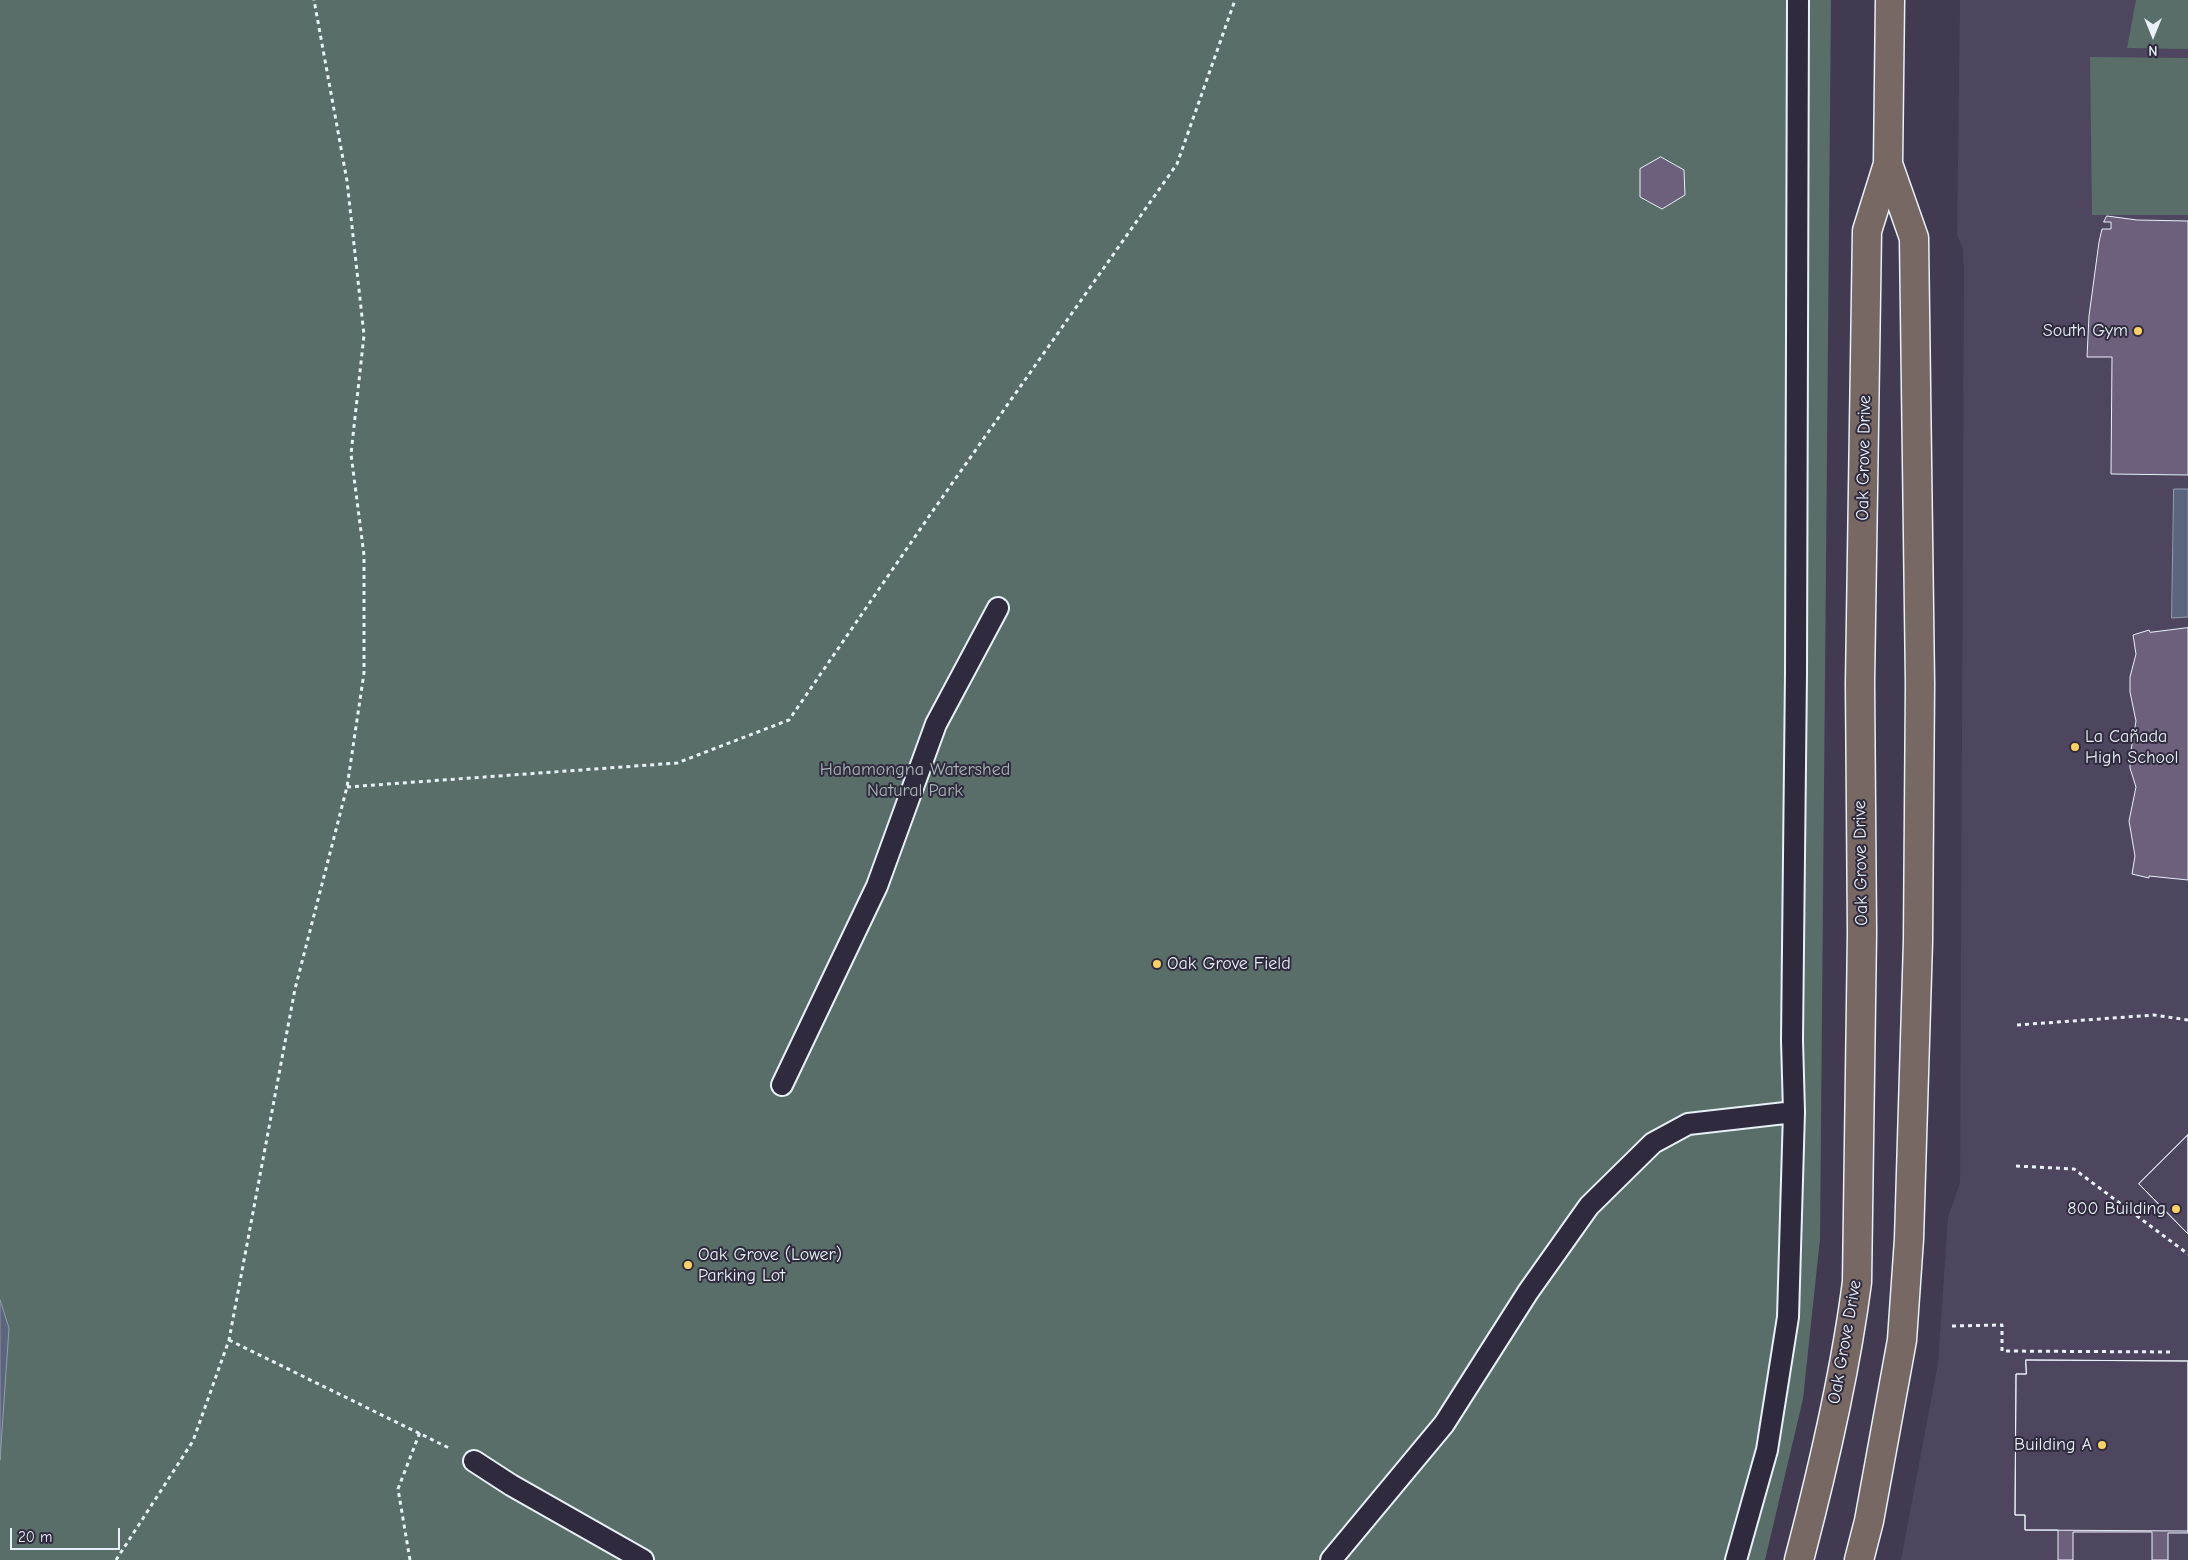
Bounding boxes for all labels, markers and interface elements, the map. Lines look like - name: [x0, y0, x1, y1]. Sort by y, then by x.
- north arrow: [2128, 10, 2178, 60]
- text: N: [2148, 42, 2158, 59]
- place label: South Gym: [2043, 320, 2128, 342]
- marker: South Gym: [2132, 325, 2144, 337]
- street label: Oak Grove Drive: [1852, 395, 1876, 521]
- place label: La Cañada High School: [2085, 726, 2179, 769]
- marker: La Cañada High School: [2069, 741, 2081, 753]
- park label: Hahamongna Watershed Natural Park: [820, 759, 1010, 802]
- street label: Oak Grove Drive: [1849, 800, 1873, 926]
- place label: Oak Grove Field: [1167, 953, 1291, 975]
- marker: Oak Grove Field: [1151, 958, 1163, 970]
- place label: 800 Building: [2067, 1198, 2166, 1220]
- marker: 800 Building: [2170, 1203, 2182, 1215]
- place label: Oak Grove (Lower) Parking Lot: [698, 1244, 842, 1286]
- marker: Oak Grove (Lower) Parking Lot: [682, 1259, 694, 1271]
- street label: Oak Grove Drive: [1823, 1278, 1867, 1406]
- place label: Building A: [2014, 1434, 2092, 1456]
- marker: Building A: [2096, 1439, 2108, 1451]
- scale bar: [12, 1518, 122, 1550]
- text: 20 m: [18, 1528, 52, 1546]

